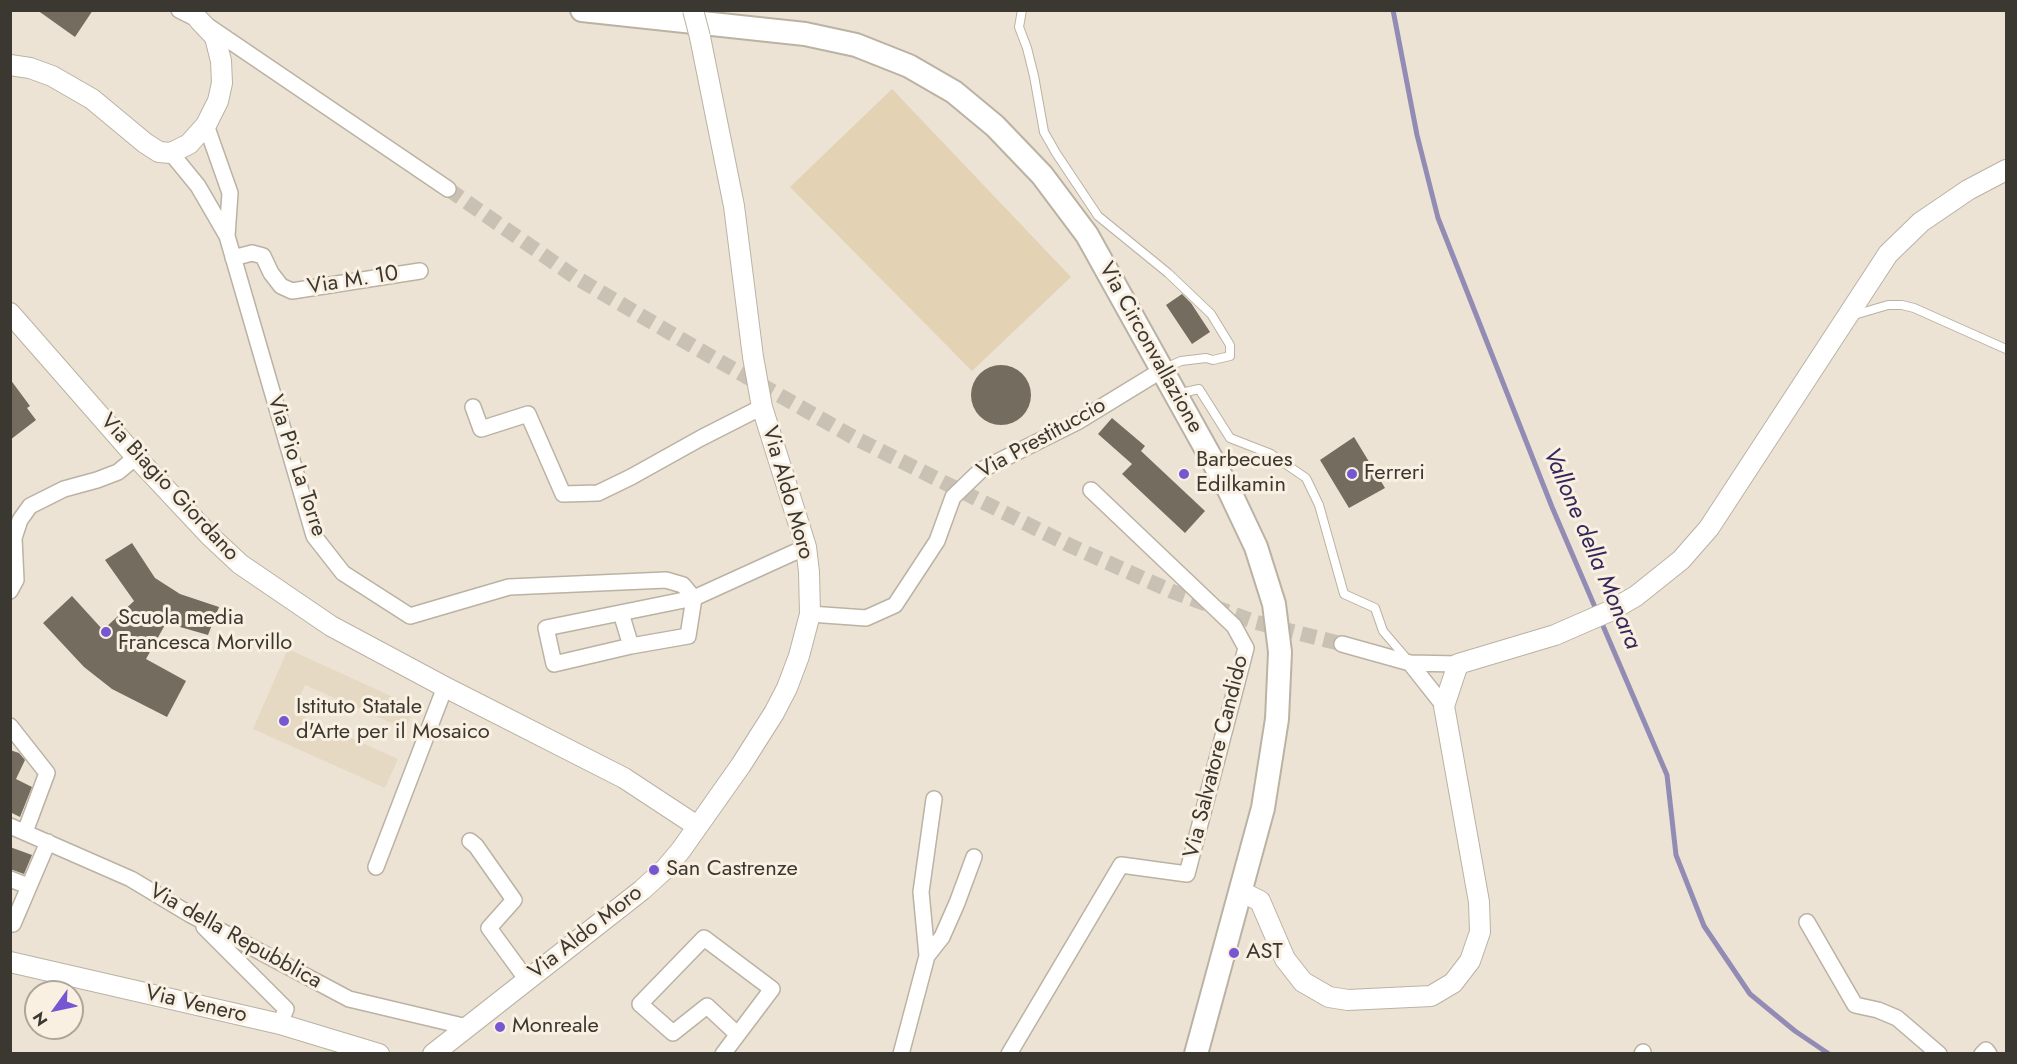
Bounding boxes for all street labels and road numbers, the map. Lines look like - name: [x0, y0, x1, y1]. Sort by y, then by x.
- street label: Via Circonvallazione: [1092, 258, 1208, 438]
- street label: Via M. 10: [306, 261, 400, 301]
- street label: Via Pio La Torre: [261, 392, 331, 540]
- street label: Via Prestituccio: [973, 393, 1111, 485]
- street label: Via Biagio Giordano: [94, 409, 244, 567]
- street label: Via Aldo Moro: [755, 423, 819, 563]
- street label: Via Salvatore Candido: [1179, 653, 1255, 861]
- street label: Via della Repubblica: [144, 879, 326, 995]
- street label: Via Aldo Moro: [524, 880, 648, 986]
- street label: Via Venero: [143, 980, 249, 1030]

